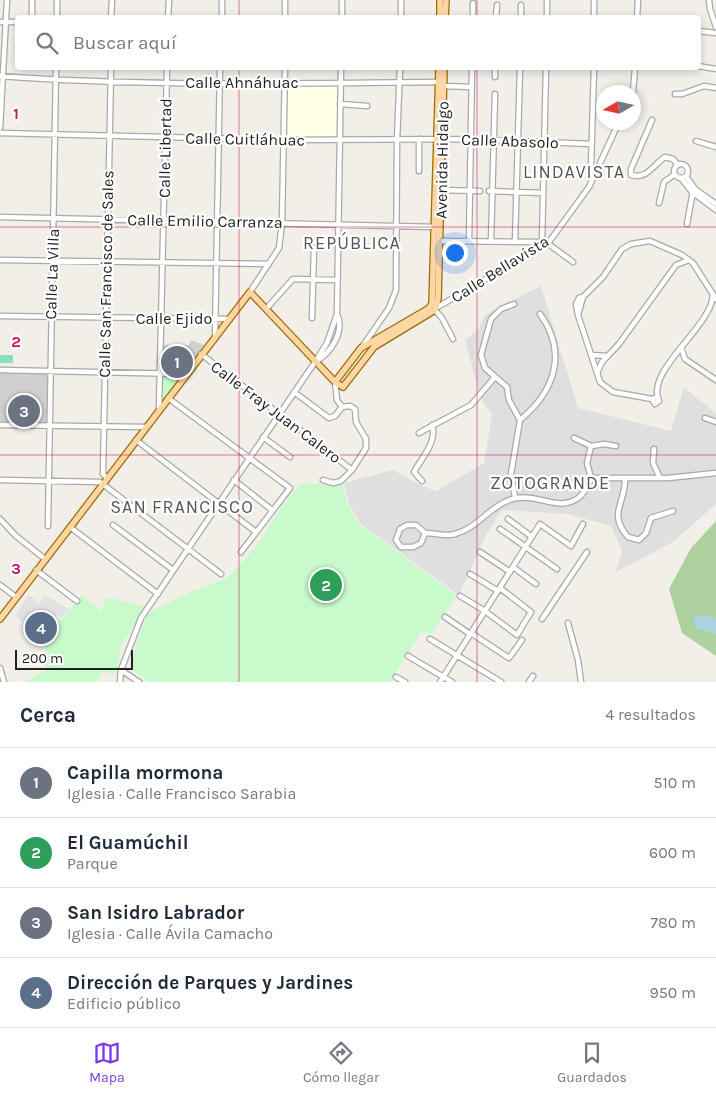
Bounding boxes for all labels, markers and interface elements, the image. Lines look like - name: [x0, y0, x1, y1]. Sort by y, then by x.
- search box: [15, 15, 701, 70]
- icon: search: [33, 29, 61, 57]
- text: Buscar aquí: [73, 32, 177, 54]
- street label: Calle Ahnáhuac: [185, 73, 299, 92]
- north arrow: [596, 85, 641, 130]
- street label: Calle Libertad: [155, 98, 175, 198]
- street label: Avenida Hidalgo: [431, 101, 453, 219]
- text: 1: [13, 104, 19, 123]
- street label: Calle Cuitláhuac: [185, 128, 305, 150]
- street label: Calle Abasolo: [461, 130, 559, 152]
- district label: LINDAVISTA: [523, 161, 625, 183]
- street label: Calle San Francisco de Sales: [95, 170, 117, 378]
- street label: Calle Emilio Carranza: [127, 210, 283, 232]
- street label: Calle La Villa: [41, 228, 63, 320]
- district label: REPÚBLICA: [303, 231, 401, 254]
- street label: Calle Bellavista: [448, 231, 552, 307]
- your location: [442, 240, 468, 266]
- street label: Calle Ejido: [136, 309, 212, 328]
- text: 2: [11, 332, 21, 351]
- pin: 1: [161, 343, 193, 381]
- street label: Calle Fray Juan Calero: [207, 357, 345, 467]
- pin: 3: [8, 392, 40, 430]
- district label: ZOTOGRANDE: [490, 472, 610, 494]
- district label: SAN FRANCISCO: [110, 496, 254, 518]
- text: 3: [11, 559, 21, 578]
- pin: 2: [310, 566, 342, 604]
- pin: 4: [25, 609, 57, 647]
- scale bar: [15, 647, 132, 670]
- text: 200 m: [22, 650, 63, 667]
- text: Cerca: [20, 703, 76, 727]
- text: 4 resultados: [605, 705, 696, 724]
- text: Capilla mormona: [67, 762, 223, 784]
- text: 1: [33, 773, 39, 792]
- text: 510 m: [653, 773, 696, 792]
- text: Iglesia · Calle Francisco Sarabia: [67, 784, 296, 803]
- text: El Guamúchil: [67, 832, 189, 854]
- text: 2: [31, 843, 41, 862]
- text: 600 m: [649, 843, 696, 862]
- text: Parque: [67, 854, 118, 873]
- text: San Isidro Labrador: [67, 902, 244, 924]
- text: 3: [31, 913, 41, 932]
- text: 780 m: [650, 913, 696, 932]
- text: Iglesia · Calle Ávila Camacho: [67, 924, 273, 943]
- text: Dirección de Parques y Jardines: [67, 972, 353, 994]
- text: 4: [31, 983, 41, 1002]
- text: 950 m: [649, 983, 696, 1002]
- text: Edificio público: [67, 994, 181, 1013]
- tab: Mapa: [89, 1039, 125, 1086]
- tab: Cómo llegar: [303, 1039, 379, 1086]
- tab: Guardados: [557, 1039, 627, 1086]

